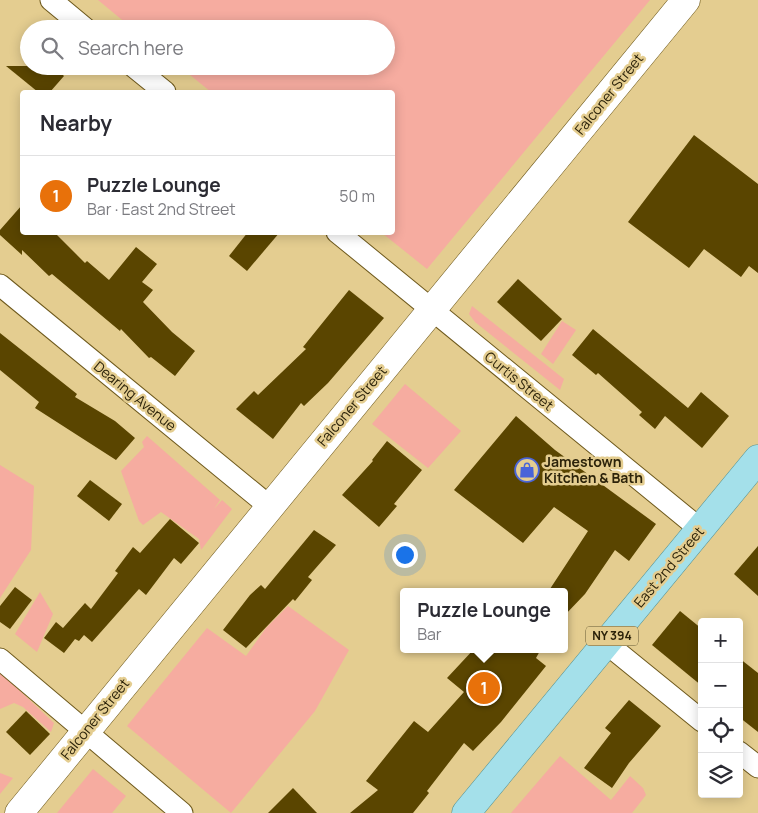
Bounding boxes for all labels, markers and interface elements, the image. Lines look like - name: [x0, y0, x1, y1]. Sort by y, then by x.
- search box: [20, 20, 395, 75]
- icon: search: [38, 34, 66, 62]
- text: Search here: [78, 35, 184, 61]
- street label: Falconer Street: [570, 49, 647, 138]
- text: Nearby: [40, 109, 112, 137]
- text: Puzzle Lounge: [87, 172, 221, 198]
- text: 1: [52, 185, 60, 207]
- text: 50 m: [339, 185, 375, 207]
- text: Bar · East 2nd Street: [87, 198, 236, 220]
- street label: Curtis Street: [481, 347, 558, 415]
- street label: Dearing Avenue: [90, 356, 180, 435]
- street label: Falconer Street: [313, 361, 391, 450]
- place label: Jamestown Kitchen & Bath: [544, 452, 643, 487]
- shop icon: Jamestown Kitchen & Bath: [514, 457, 540, 483]
- street label: East 2nd Street: [629, 522, 708, 611]
- your location: [392, 542, 418, 568]
- popup: [400, 588, 568, 653]
- text: Puzzle Lounge: [417, 597, 551, 623]
- map controls: [698, 618, 743, 798]
- button: +: [698, 618, 743, 663]
- text: Bar: [417, 623, 442, 645]
- road number: NY 394: [586, 626, 638, 646]
- button: −: [698, 663, 743, 708]
- pin: 1: [468, 669, 500, 707]
- street label: Falconer Street: [56, 674, 133, 763]
- button: locate: [698, 708, 743, 753]
- button: layers: [698, 753, 743, 798]

